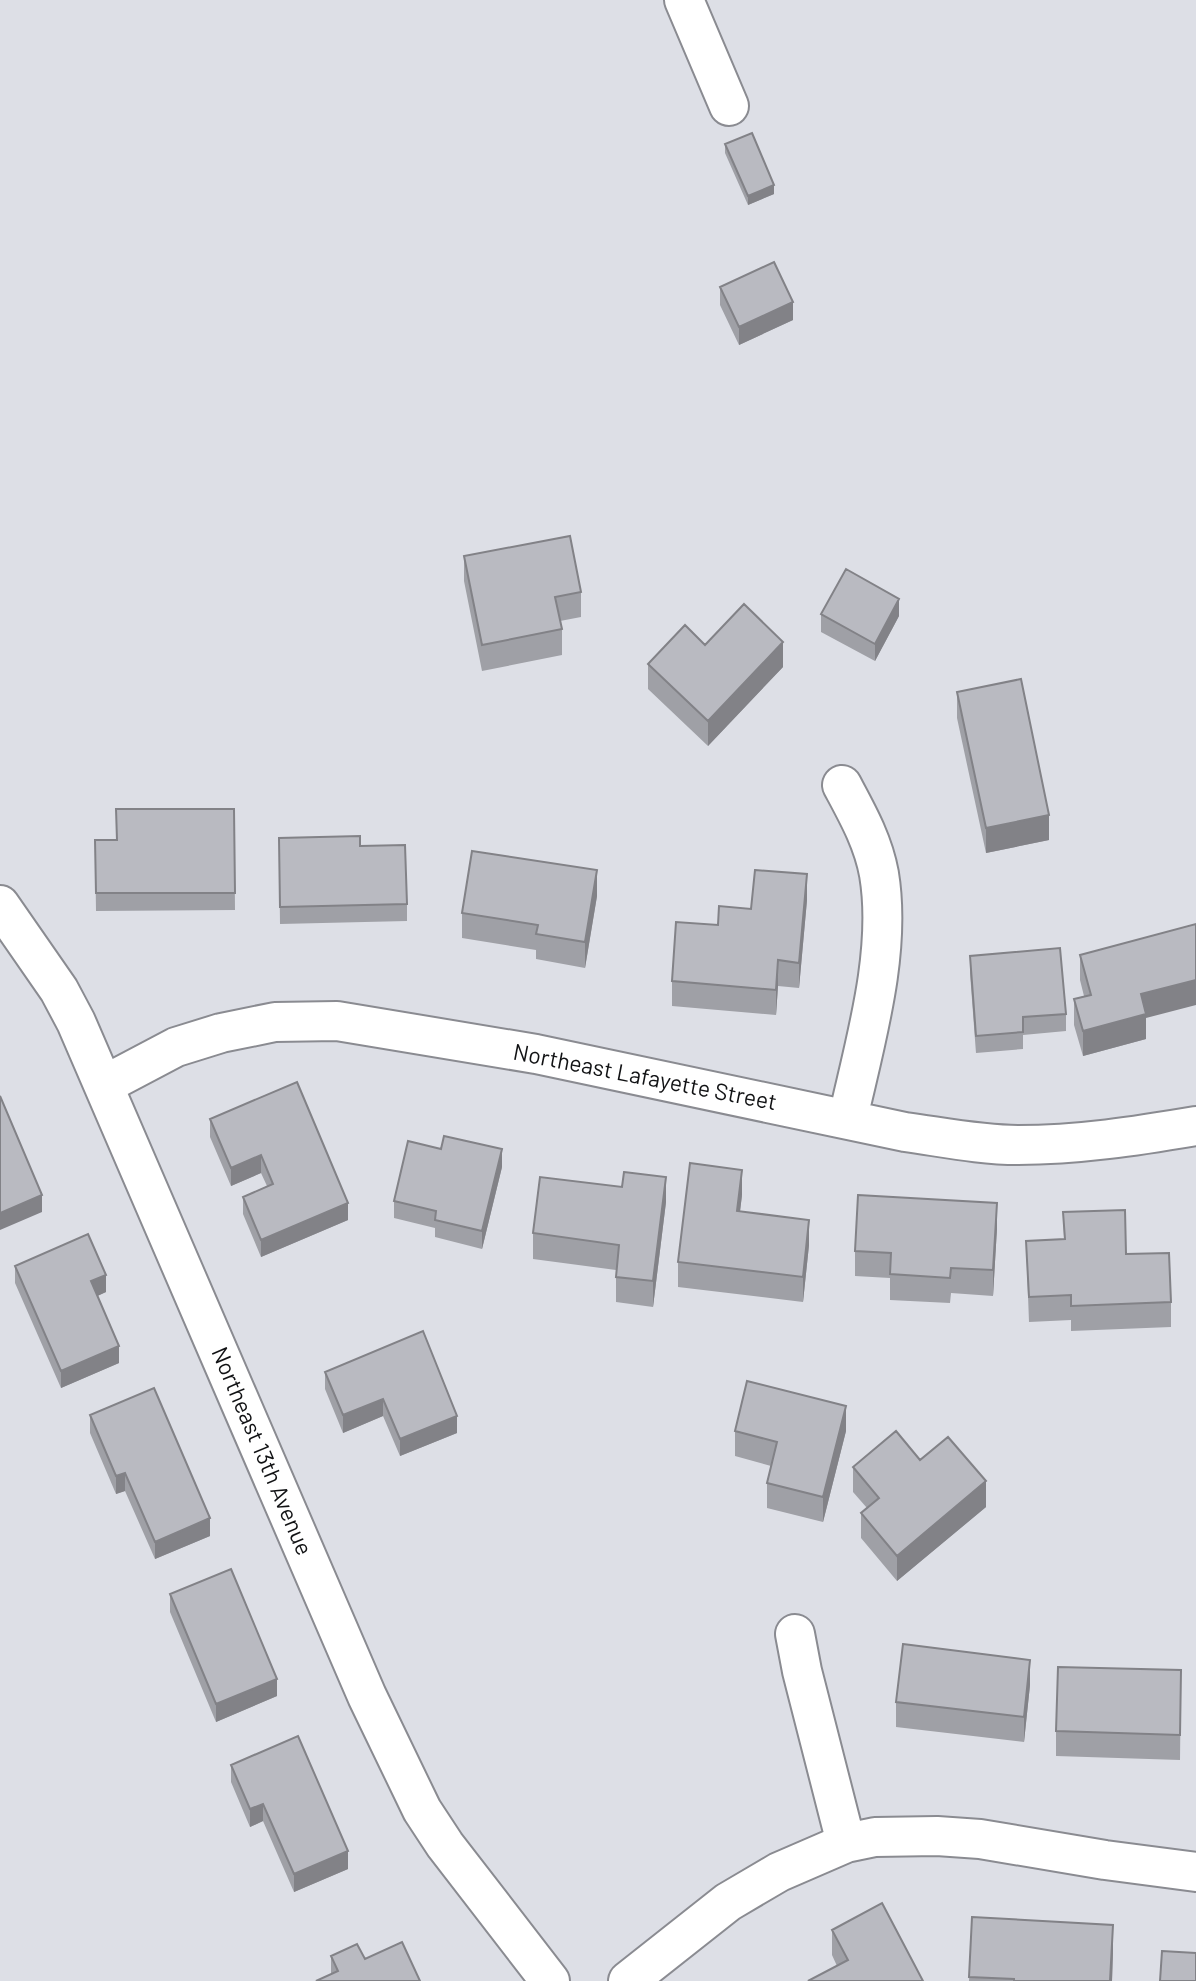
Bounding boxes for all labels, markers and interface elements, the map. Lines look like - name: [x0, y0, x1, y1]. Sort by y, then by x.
- street label: Northeast Lafayette Street: [511, 1037, 779, 1115]
- street label: Northeast 13th Avenue: [206, 1342, 320, 1559]

